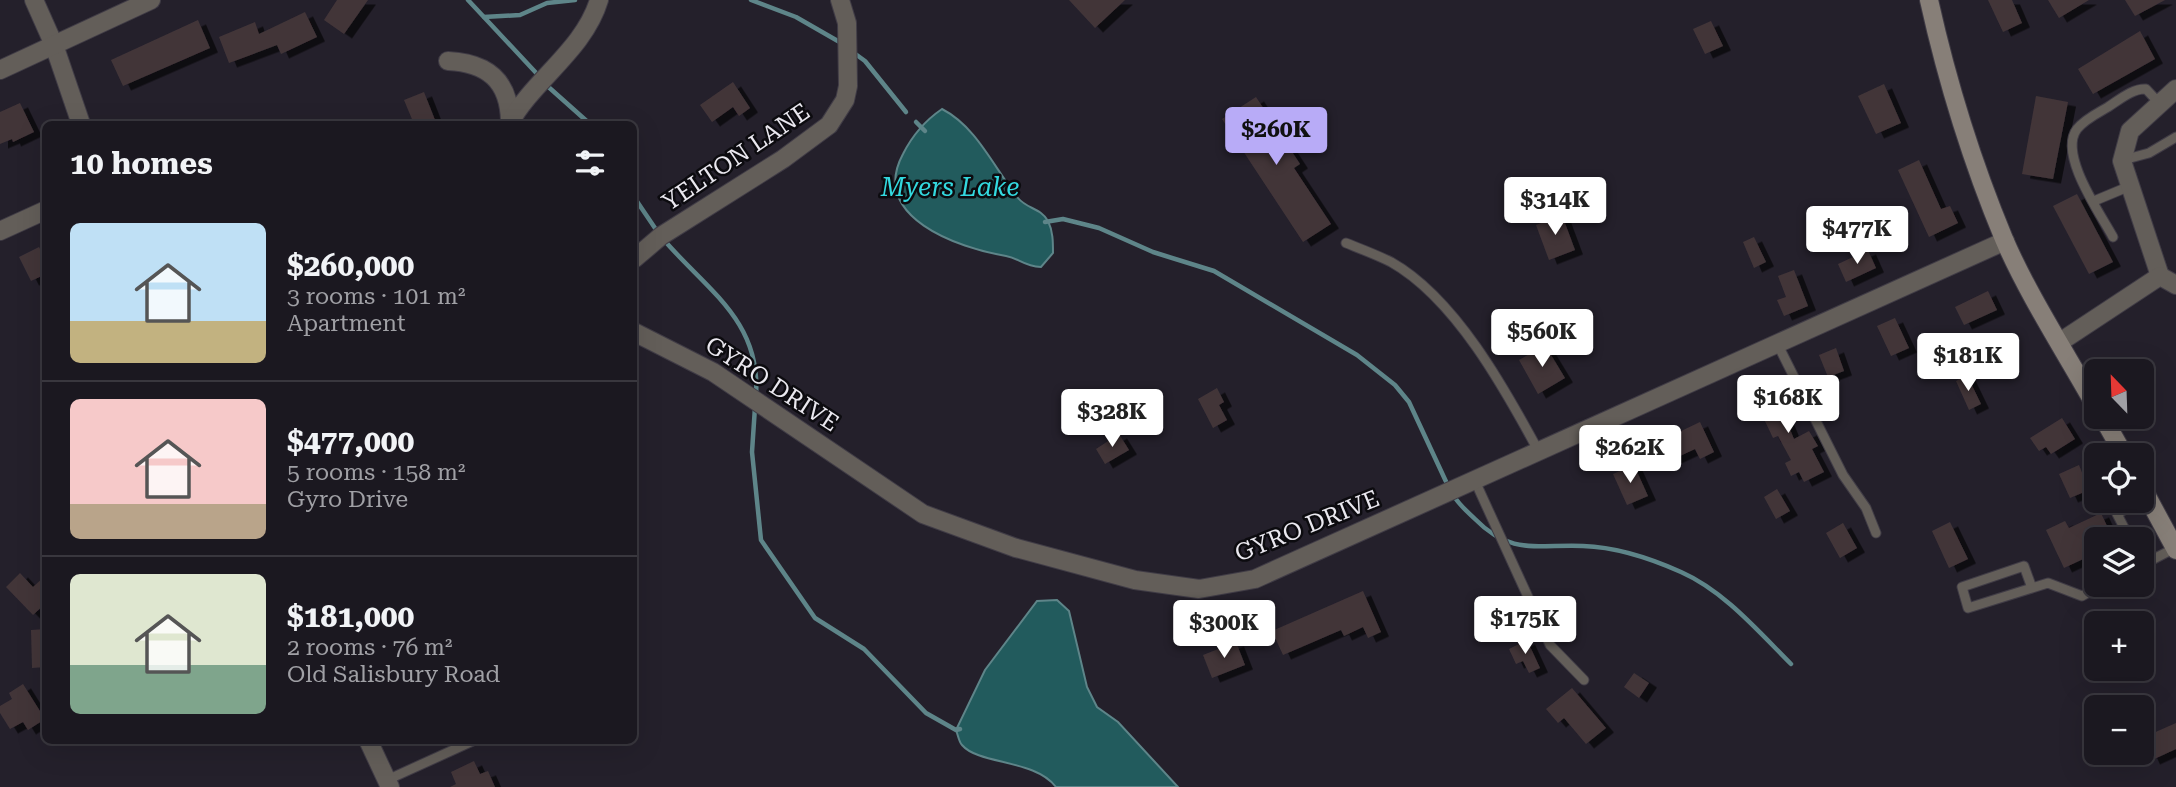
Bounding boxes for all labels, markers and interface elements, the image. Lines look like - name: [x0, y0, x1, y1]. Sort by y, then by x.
- street label: YELTON LANE: [657, 97, 815, 217]
- pin: $260K: [1227, 108, 1325, 167]
- text: $260K: [1241, 116, 1311, 143]
- icon: filters: [571, 144, 609, 182]
- text: 10 homes: [70, 146, 213, 181]
- water label: Myers Lake: [880, 172, 1019, 202]
- pin: $314K: [1506, 177, 1604, 237]
- text: $314K: [1520, 186, 1590, 213]
- pin: $477K: [1808, 206, 1906, 266]
- text: $477K: [1822, 215, 1892, 242]
- text: $260,000: [287, 248, 414, 283]
- icon: home: [126, 251, 210, 335]
- text: 3 rooms · 101 m²: [287, 283, 465, 310]
- text: Apartment: [287, 310, 406, 337]
- pin: $560K: [1493, 310, 1591, 369]
- text: $560K: [1507, 318, 1577, 345]
- street label: GYRO DRIVE: [700, 331, 844, 437]
- pin: $181K: [1919, 334, 2017, 393]
- text: $181K: [1933, 342, 2003, 369]
- north arrow: [2084, 359, 2154, 429]
- map controls: [2084, 359, 2154, 765]
- pin: $168K: [1739, 376, 1837, 435]
- text: $168K: [1753, 384, 1823, 411]
- pin: $328K: [1063, 390, 1161, 449]
- text: $328K: [1077, 398, 1147, 425]
- text: $477,000: [287, 424, 414, 459]
- pin: $262K: [1581, 426, 1679, 485]
- icon: home: [126, 427, 210, 511]
- text: $262K: [1595, 434, 1665, 461]
- button: locate: [2084, 443, 2154, 513]
- text: 5 rooms · 158 m²: [287, 459, 465, 486]
- street label: GYRO DRIVE: [1231, 484, 1383, 568]
- text: Gyro Drive: [287, 486, 408, 513]
- button: layers: [2084, 527, 2154, 597]
- pin: $175K: [1476, 596, 1574, 656]
- text: $181,000: [287, 599, 414, 634]
- pin: $300K: [1175, 600, 1273, 660]
- icon: home: [126, 602, 210, 686]
- text: $175K: [1490, 605, 1560, 632]
- text: $300K: [1189, 609, 1259, 636]
- button: +: [2084, 611, 2154, 681]
- text: 2 rooms · 76 m²: [287, 634, 453, 661]
- text: Old Salisbury Road: [287, 661, 500, 688]
- button: −: [2084, 695, 2154, 765]

